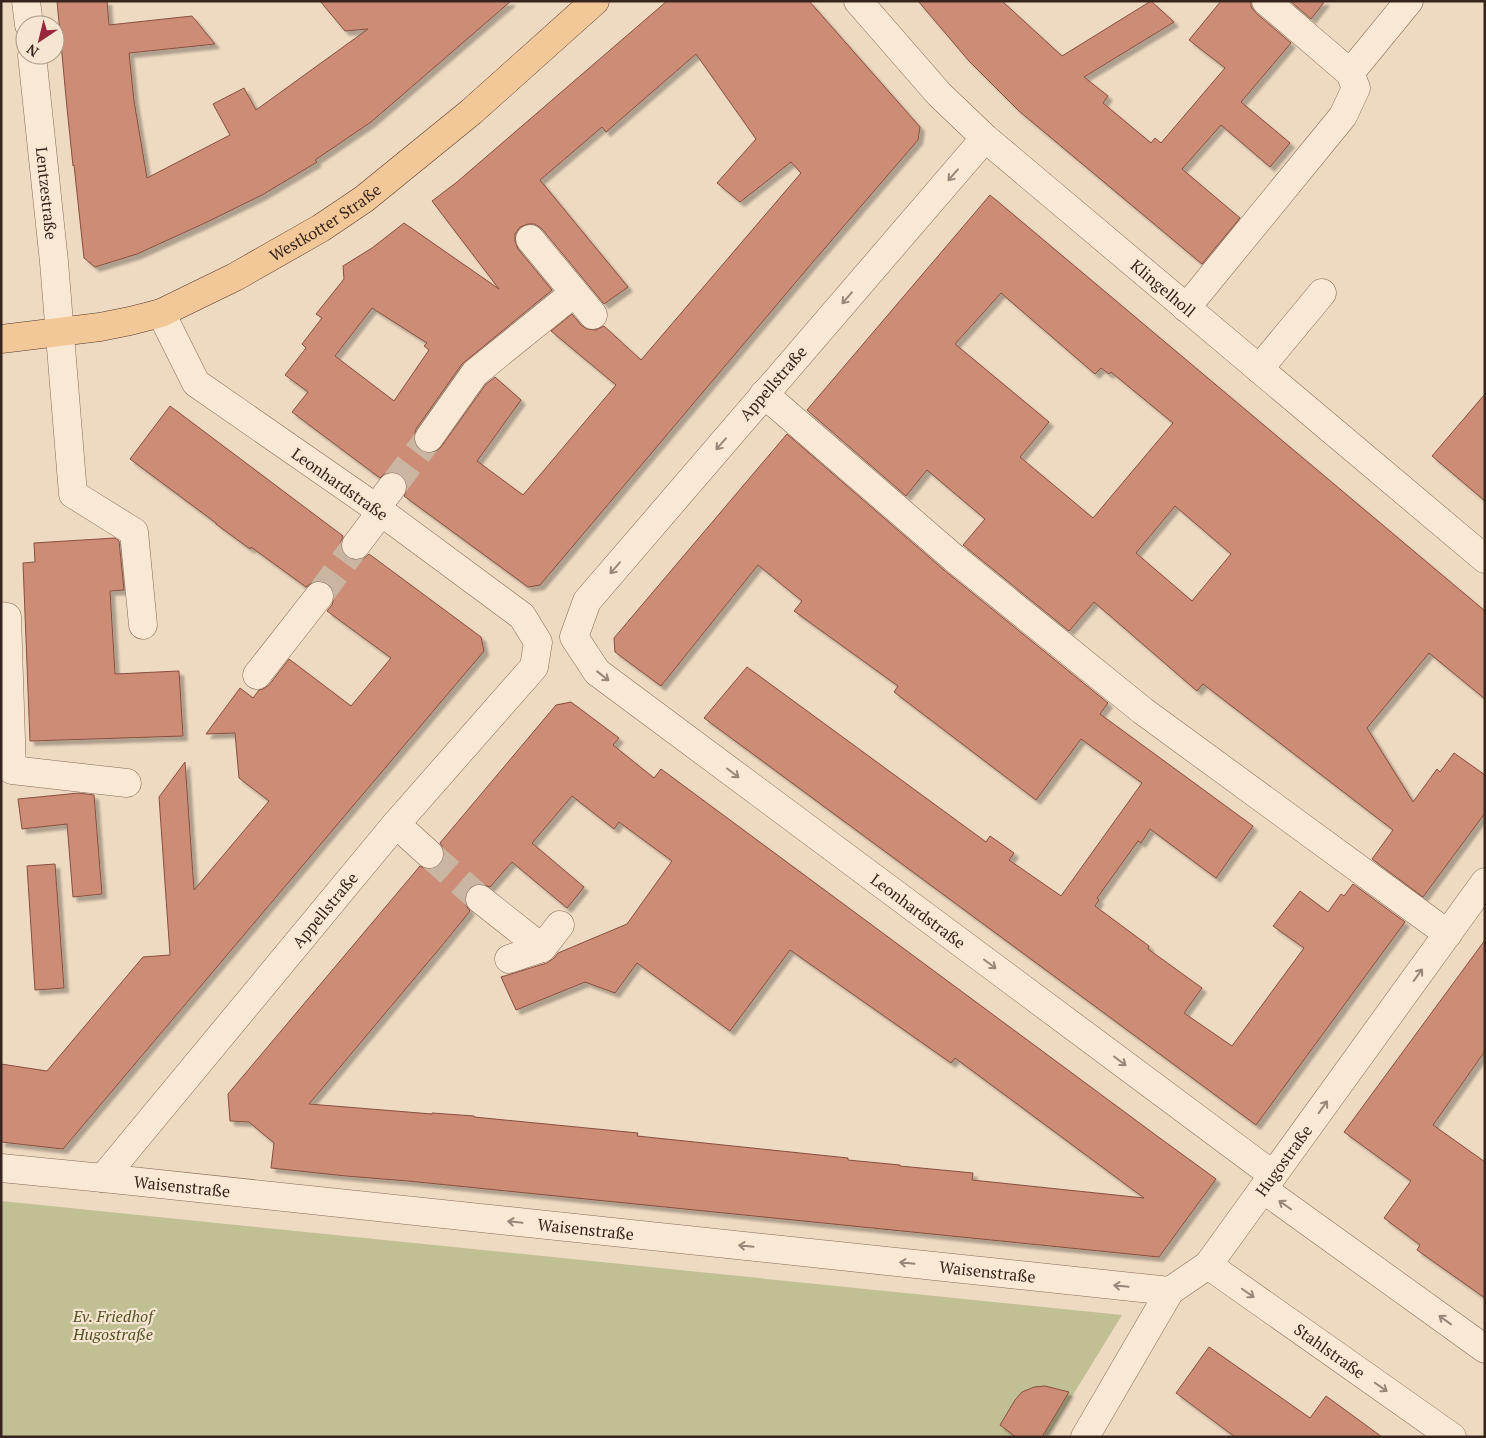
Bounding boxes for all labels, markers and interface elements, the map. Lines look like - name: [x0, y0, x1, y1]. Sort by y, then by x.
- north arrow: [15, 15, 65, 65]
- text: N: [22, 40, 42, 62]
- street label: Lentzestraße: [31, 146, 63, 241]
- one-way arrow: [947, 168, 959, 181]
- street label: Westkotter Straße: [265, 179, 386, 266]
- street label: Klingelholl: [1126, 254, 1201, 322]
- one-way arrow: [841, 291, 853, 304]
- street label: Appellstraße: [734, 341, 812, 425]
- one-way arrow: [716, 437, 727, 450]
- street label: Leonhardstraße: [287, 443, 393, 525]
- one-way arrow: [610, 561, 621, 574]
- one-way arrow: [596, 670, 609, 681]
- one-way arrow: [726, 768, 740, 778]
- street label: Appellstraße: [287, 867, 363, 952]
- street label: Leonhardstraße: [866, 868, 970, 954]
- one-way arrow: [983, 959, 997, 969]
- one-way arrow: [1413, 968, 1423, 982]
- one-way arrow: [1113, 1056, 1127, 1066]
- one-way arrow: [1317, 1101, 1328, 1114]
- street label: Hugostraße: [1250, 1120, 1317, 1201]
- street label: Waisenstraße: [133, 1170, 231, 1202]
- one-way arrow: [1279, 1200, 1293, 1210]
- street label: Waisenstraße: [537, 1213, 635, 1245]
- one-way arrow: [507, 1217, 523, 1227]
- one-way arrow: [738, 1241, 754, 1251]
- street label: Waisenstraße: [938, 1256, 1037, 1288]
- one-way arrow: [900, 1258, 916, 1268]
- one-way arrow: [1114, 1281, 1130, 1291]
- one-way arrow: [1240, 1288, 1254, 1298]
- park label: Ev. Friedhof Hugostraße: [72, 1305, 156, 1345]
- one-way arrow: [1438, 1315, 1452, 1325]
- street label: Stahlstraße: [1290, 1318, 1370, 1384]
- one-way arrow: [1373, 1382, 1387, 1392]

